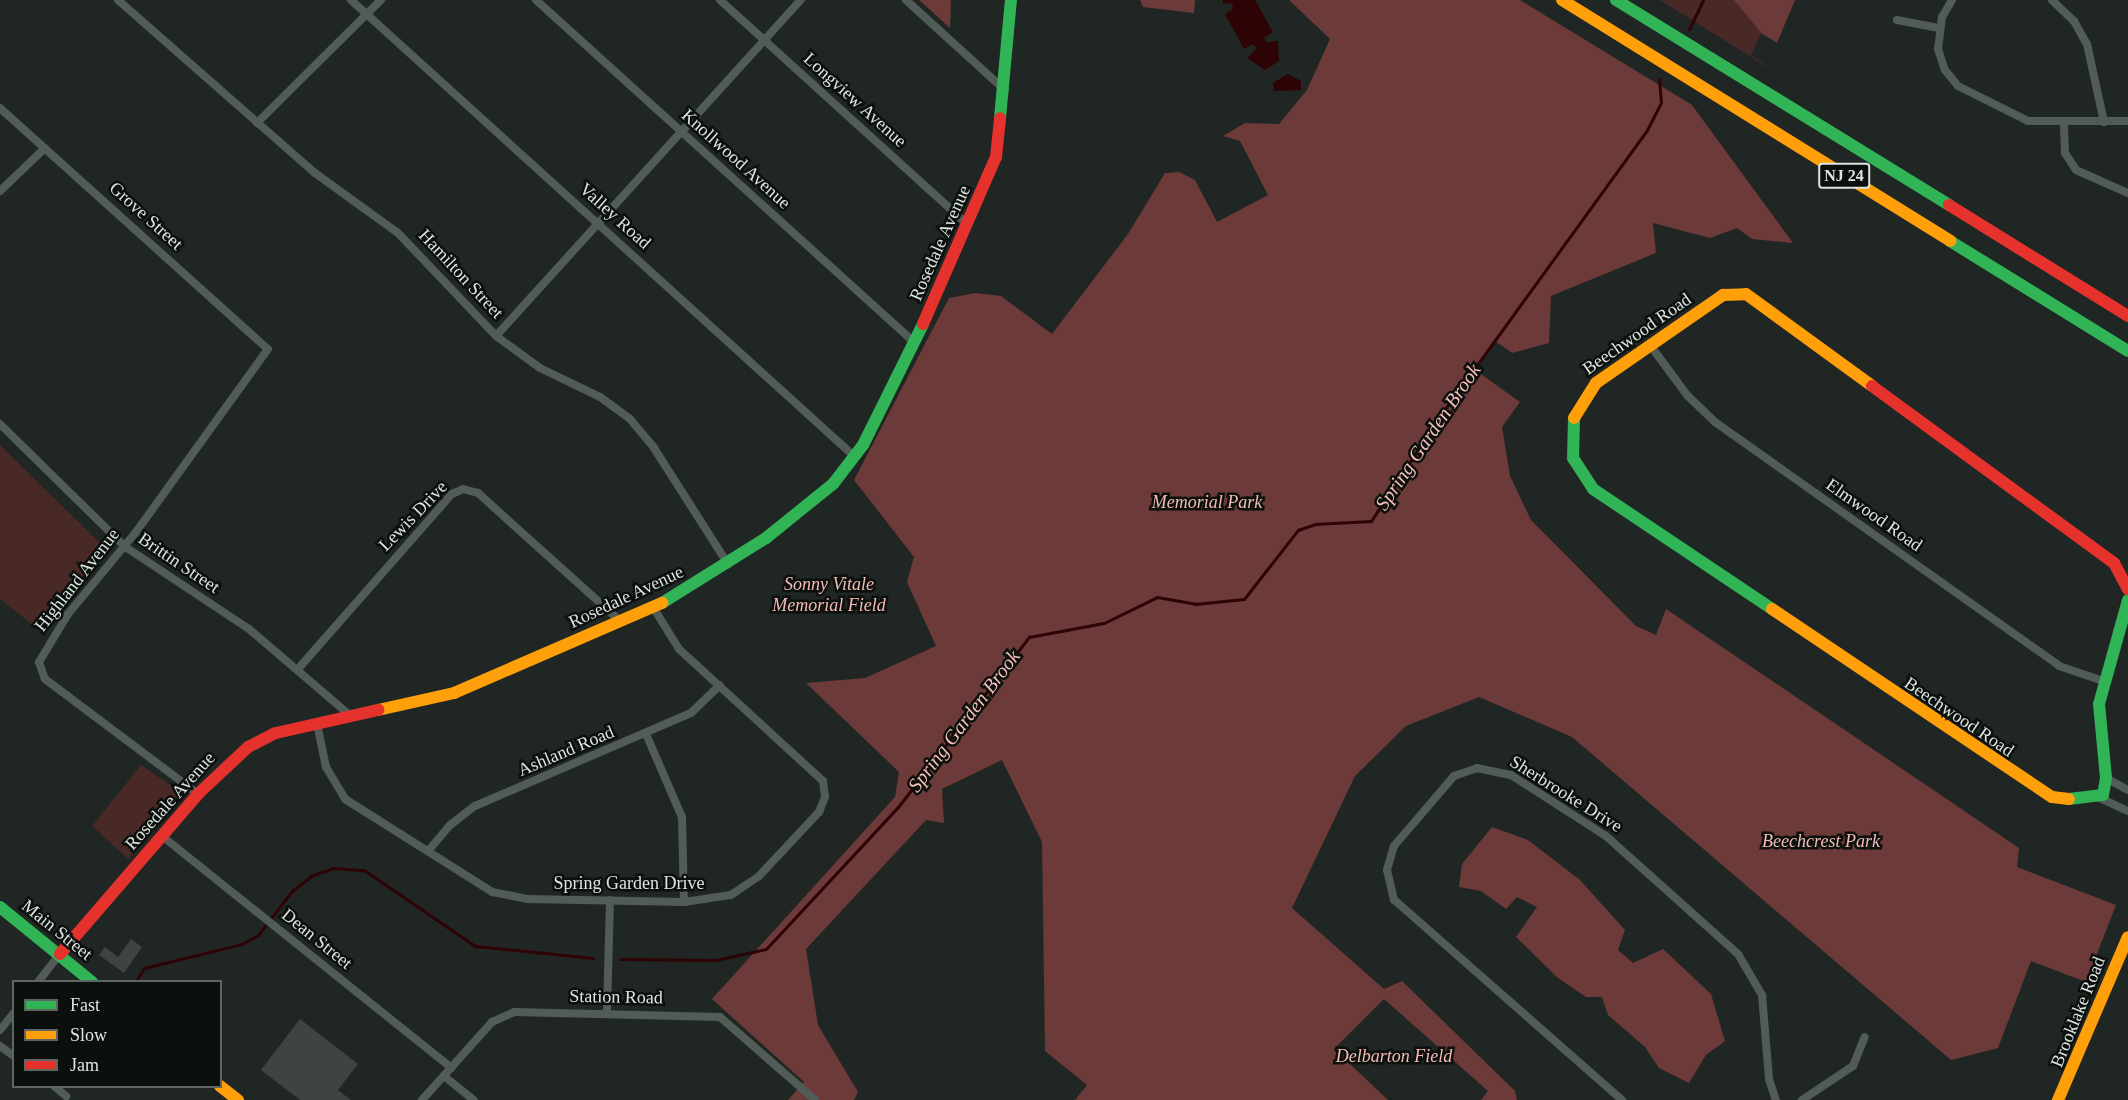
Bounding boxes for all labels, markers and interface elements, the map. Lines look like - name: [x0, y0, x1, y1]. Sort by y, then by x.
- street label: Longview Avenue: [799, 48, 911, 152]
- street label: Knollwood Avenue: [677, 104, 795, 214]
- road number: NJ 24: [1817, 163, 1871, 189]
- street label: Grove Street: [105, 177, 187, 255]
- street label: Valley Road: [575, 178, 655, 254]
- street label: Rosedale Avenue: [905, 181, 975, 305]
- street label: Hamilton Street: [414, 225, 508, 323]
- street label: Beechwood Road: [1579, 289, 1695, 379]
- water label: Spring Garden Brook: [1370, 359, 1486, 515]
- street label: Elmwood Road: [1822, 474, 1926, 556]
- street label: Lewis Drive: [374, 476, 452, 556]
- park label: Memorial Park: [1152, 491, 1262, 513]
- street label: Highland Avenue: [30, 524, 124, 636]
- street label: Brittin Street: [134, 528, 224, 598]
- street label: Rosedale Avenue: [565, 561, 687, 633]
- park label: Sonny Vitale Memorial Field: [772, 574, 886, 616]
- water label: Spring Garden Brook: [903, 645, 1025, 797]
- street label: Beechwood Road: [1900, 672, 2018, 762]
- street label: Ashland Road: [515, 721, 617, 781]
- street label: Rosedale Avenue: [120, 747, 220, 855]
- street label: Sherbrooke Drive: [1506, 751, 1626, 837]
- park label: Beechcrest Park: [1762, 830, 1880, 852]
- street label: Spring Garden Drive: [554, 872, 704, 894]
- street label: Main Street: [17, 895, 97, 965]
- street label: Dean Street: [277, 904, 357, 974]
- street label: Brooklake Road: [2046, 953, 2110, 1071]
- legend: [12, 980, 222, 1088]
- street label: Station Road: [569, 985, 663, 1009]
- text: Fast: [70, 995, 100, 1015]
- text: Slow: [70, 1025, 107, 1045]
- park label: Delbarton Field: [1336, 1045, 1452, 1067]
- text: Jam: [70, 1055, 99, 1075]

